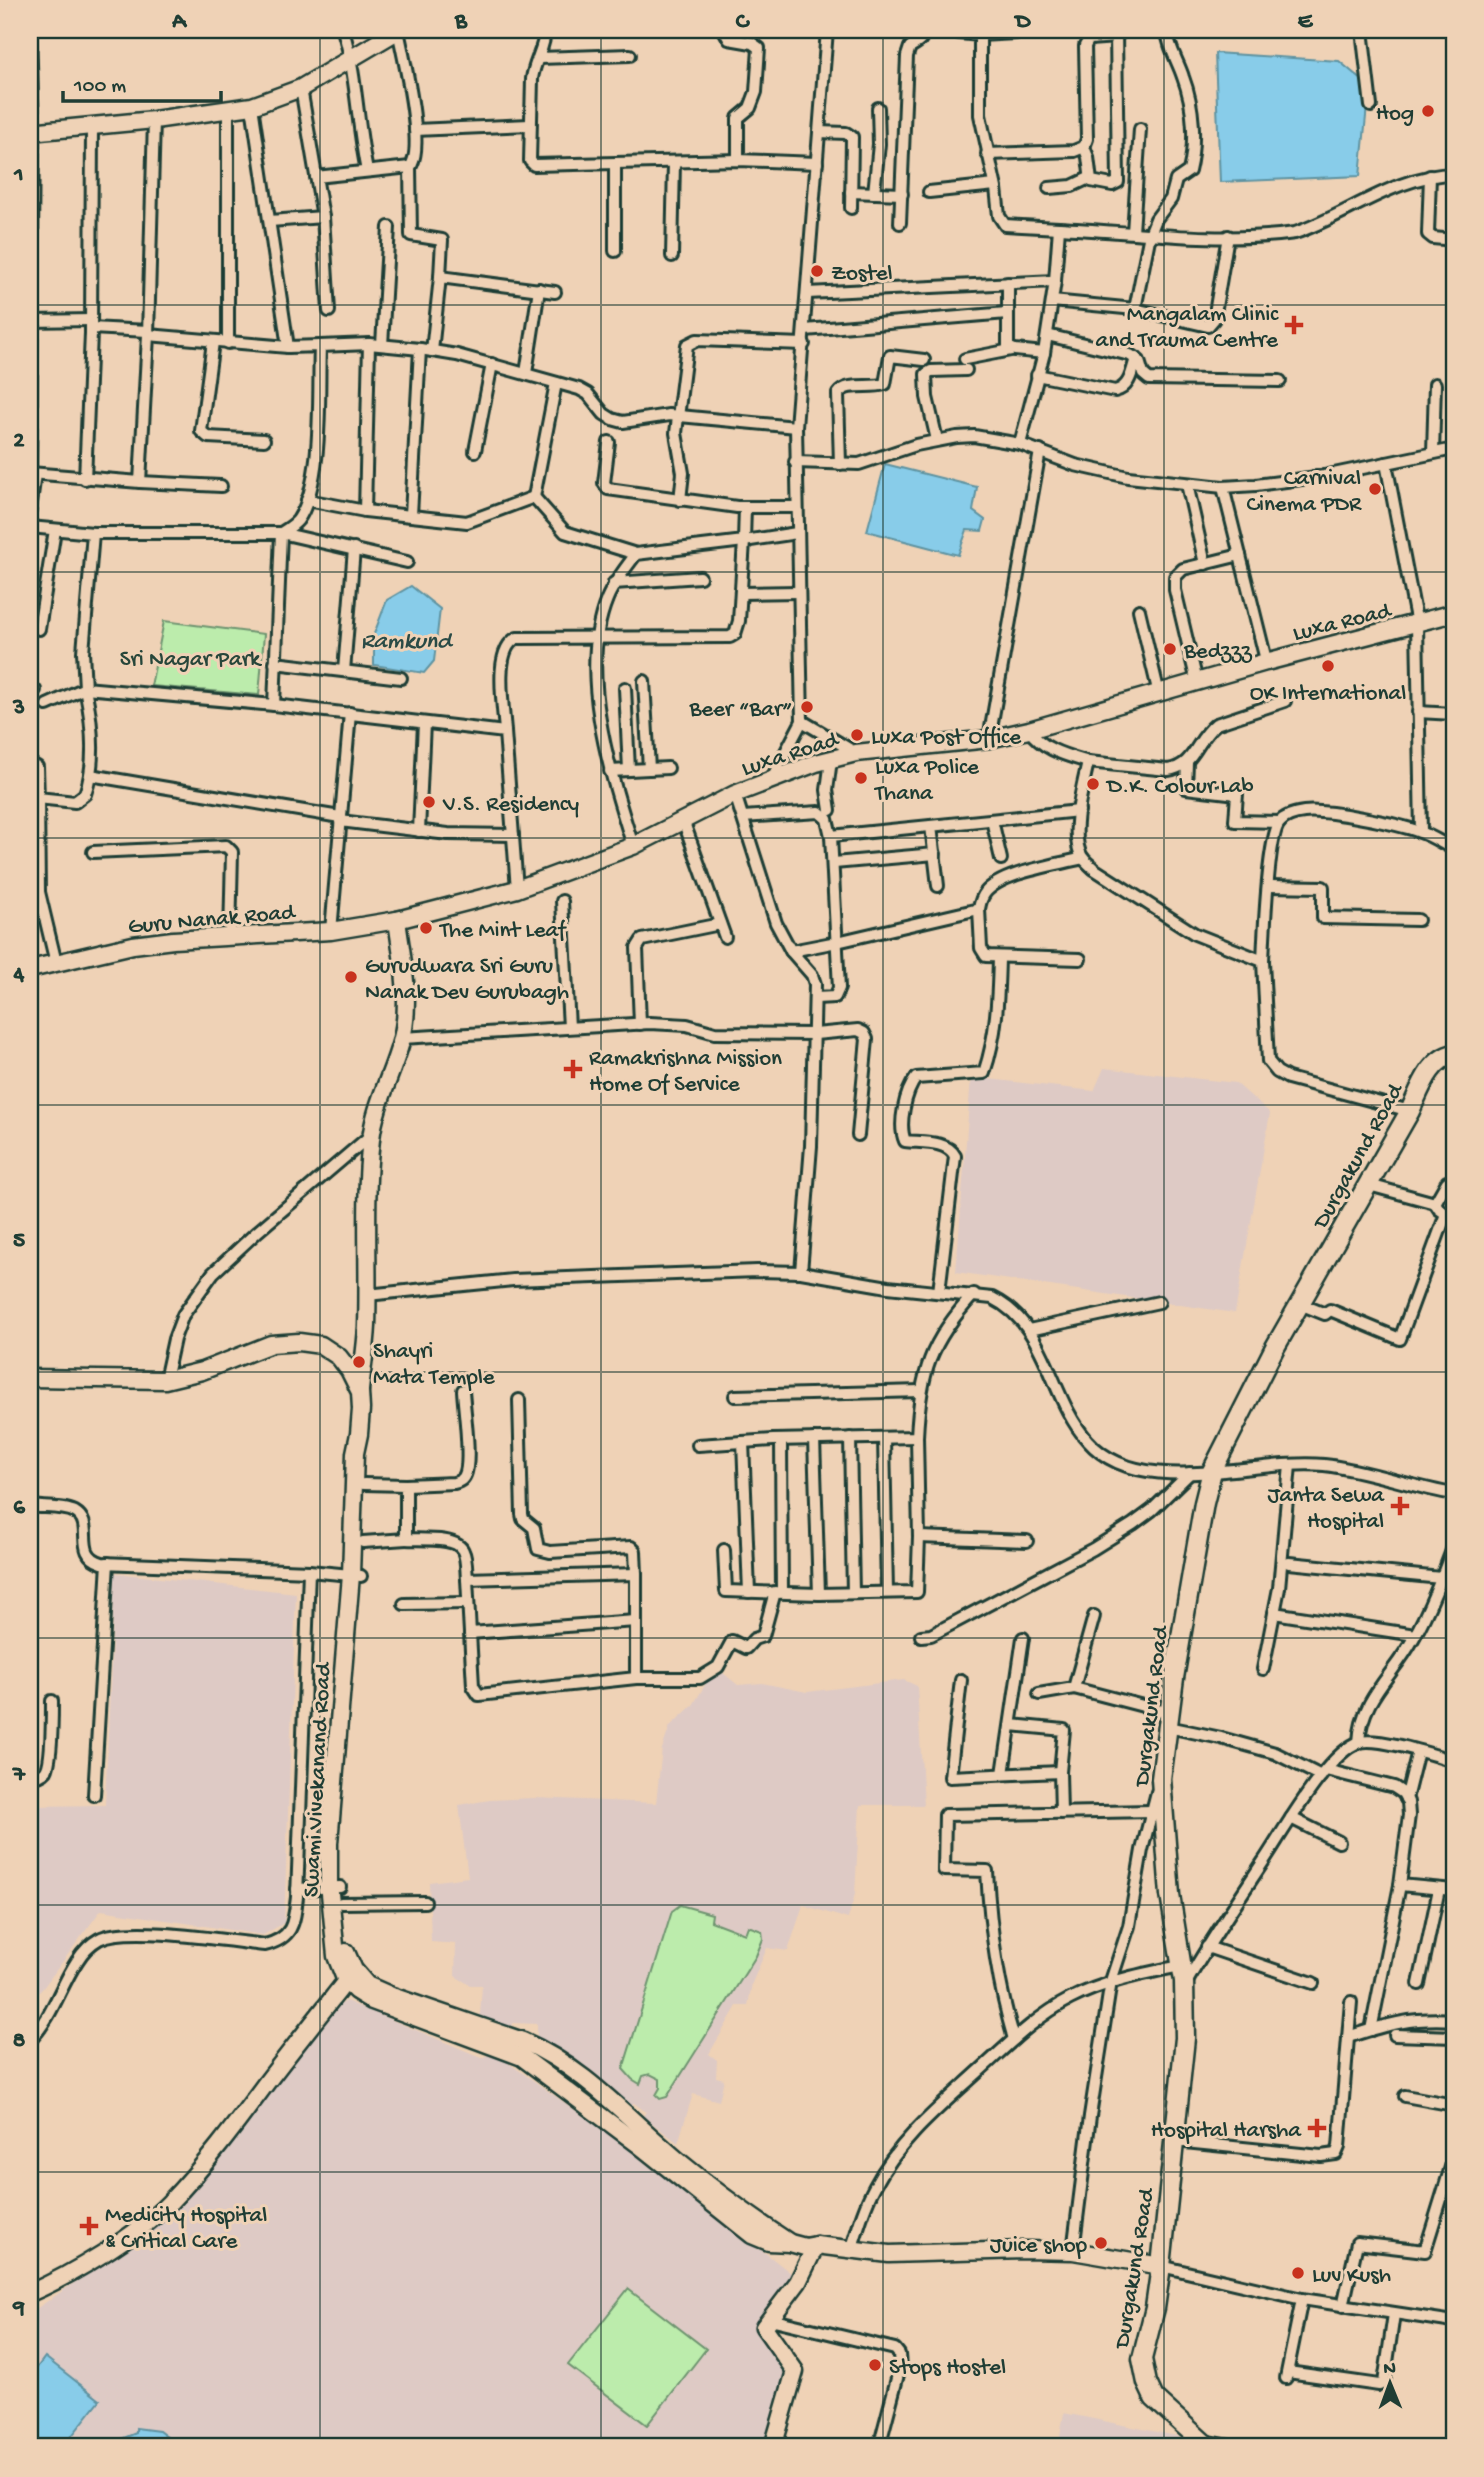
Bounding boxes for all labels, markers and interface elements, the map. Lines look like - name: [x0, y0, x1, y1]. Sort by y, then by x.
- text: A: [171, 9, 187, 36]
- text: B: [454, 9, 468, 36]
- text: C: [736, 9, 751, 36]
- text: D: [1014, 9, 1032, 36]
- text: E: [1298, 9, 1314, 36]
- scale bar: [63, 60, 220, 104]
- text: 100 m: [73, 75, 126, 100]
- place label: Hog: [1376, 101, 1414, 128]
- marker: Hog: [1420, 103, 1436, 119]
- text: 1: [13, 162, 24, 189]
- place label: Zostel: [831, 261, 893, 288]
- marker: Zostel: [809, 263, 825, 279]
- place label: Mangalam Clinic and Trauma Centre: [1096, 302, 1279, 355]
- marker: Mangalam Clinic and Trauma Centre: [1284, 315, 1304, 335]
- text: 2: [13, 428, 25, 455]
- place label: Carnival Cinema PDR: [1246, 466, 1362, 519]
- marker: Carnival Cinema PDR: [1367, 481, 1383, 497]
- street label: Luxa Road: [1290, 598, 1395, 649]
- water label: Ramkund: [361, 628, 454, 657]
- place label: Bedzzz: [1183, 639, 1252, 666]
- marker: Bedzzz: [1162, 641, 1178, 657]
- park label: Sri Nagar Park: [120, 647, 263, 674]
- marker: OK International: [1320, 658, 1336, 674]
- place label: OK International: [1250, 681, 1406, 708]
- text: 3: [12, 695, 25, 722]
- place label: Beer “Bar”: [688, 697, 793, 724]
- marker: Beer “Bar”: [799, 699, 815, 715]
- place label: Luxa Post Office: [871, 725, 1022, 752]
- street label: Luxa Road: [738, 727, 843, 784]
- marker: Luxa Post Office: [849, 727, 865, 743]
- place label: Luxa Police Thana: [873, 755, 980, 808]
- marker: Luxa Police Thana: [853, 770, 869, 786]
- place label: D.K. Colour Lab: [1105, 774, 1254, 801]
- marker: D.K. Colour Lab: [1085, 776, 1101, 792]
- place label: V.S. Residency: [442, 792, 579, 819]
- marker: V.S. Residency: [421, 794, 437, 810]
- street label: Guru Nanak Road: [127, 900, 297, 941]
- place label: The Mint Leaf: [438, 918, 567, 945]
- marker: The Mint Leaf: [418, 920, 434, 936]
- place label: Gurudwara Sri Guru Nanak Dev Gurubagh: [365, 954, 569, 1007]
- text: 4: [13, 962, 25, 989]
- marker: Gurudwara Sri Guru Nanak Dev Gurubagh: [343, 969, 359, 985]
- place label: Ramakrishna Mission Home Of Service: [589, 1046, 782, 1099]
- marker: Ramakrishna Mission Home Of Service: [563, 1059, 583, 1079]
- street label: Durgakund Road: [1307, 1078, 1411, 1235]
- text: 5: [13, 1228, 25, 1255]
- place label: Shayri Mata Temple: [373, 1339, 496, 1392]
- marker: Shayri Mata Temple: [351, 1354, 367, 1370]
- place label: Janta Sewa Hospital: [1267, 1483, 1385, 1536]
- text: 6: [13, 1495, 26, 1522]
- marker: Janta Sewa Hospital: [1390, 1496, 1410, 1516]
- street label: Durgakund Road: [1129, 1623, 1176, 1790]
- street label: Swami Vivekanand Road: [299, 1661, 338, 1898]
- text: 7: [12, 1762, 26, 1789]
- text: 8: [13, 2028, 26, 2055]
- place label: Hospital Harsha: [1151, 2118, 1302, 2145]
- marker: Hospital Harsha: [1307, 2118, 1327, 2138]
- street label: Durgakund Road: [1109, 2185, 1162, 2352]
- place label: Medicity Hospital & Critical Care: [105, 2203, 267, 2256]
- marker: Medicity Hospital & Critical Care: [79, 2216, 99, 2236]
- place label: Juice shop: [990, 2233, 1087, 2260]
- marker: Juice shop: [1093, 2235, 1109, 2251]
- place label: Luv Kush: [1312, 2263, 1391, 2290]
- marker: Luv Kush: [1290, 2265, 1306, 2281]
- text: 9: [12, 2295, 25, 2322]
- north arrow: [1354, 2348, 1424, 2418]
- place label: Stops Hostel: [889, 2355, 1006, 2382]
- marker: Stops Hostel: [867, 2357, 883, 2373]
- text: N: [1383, 2358, 1396, 2381]

